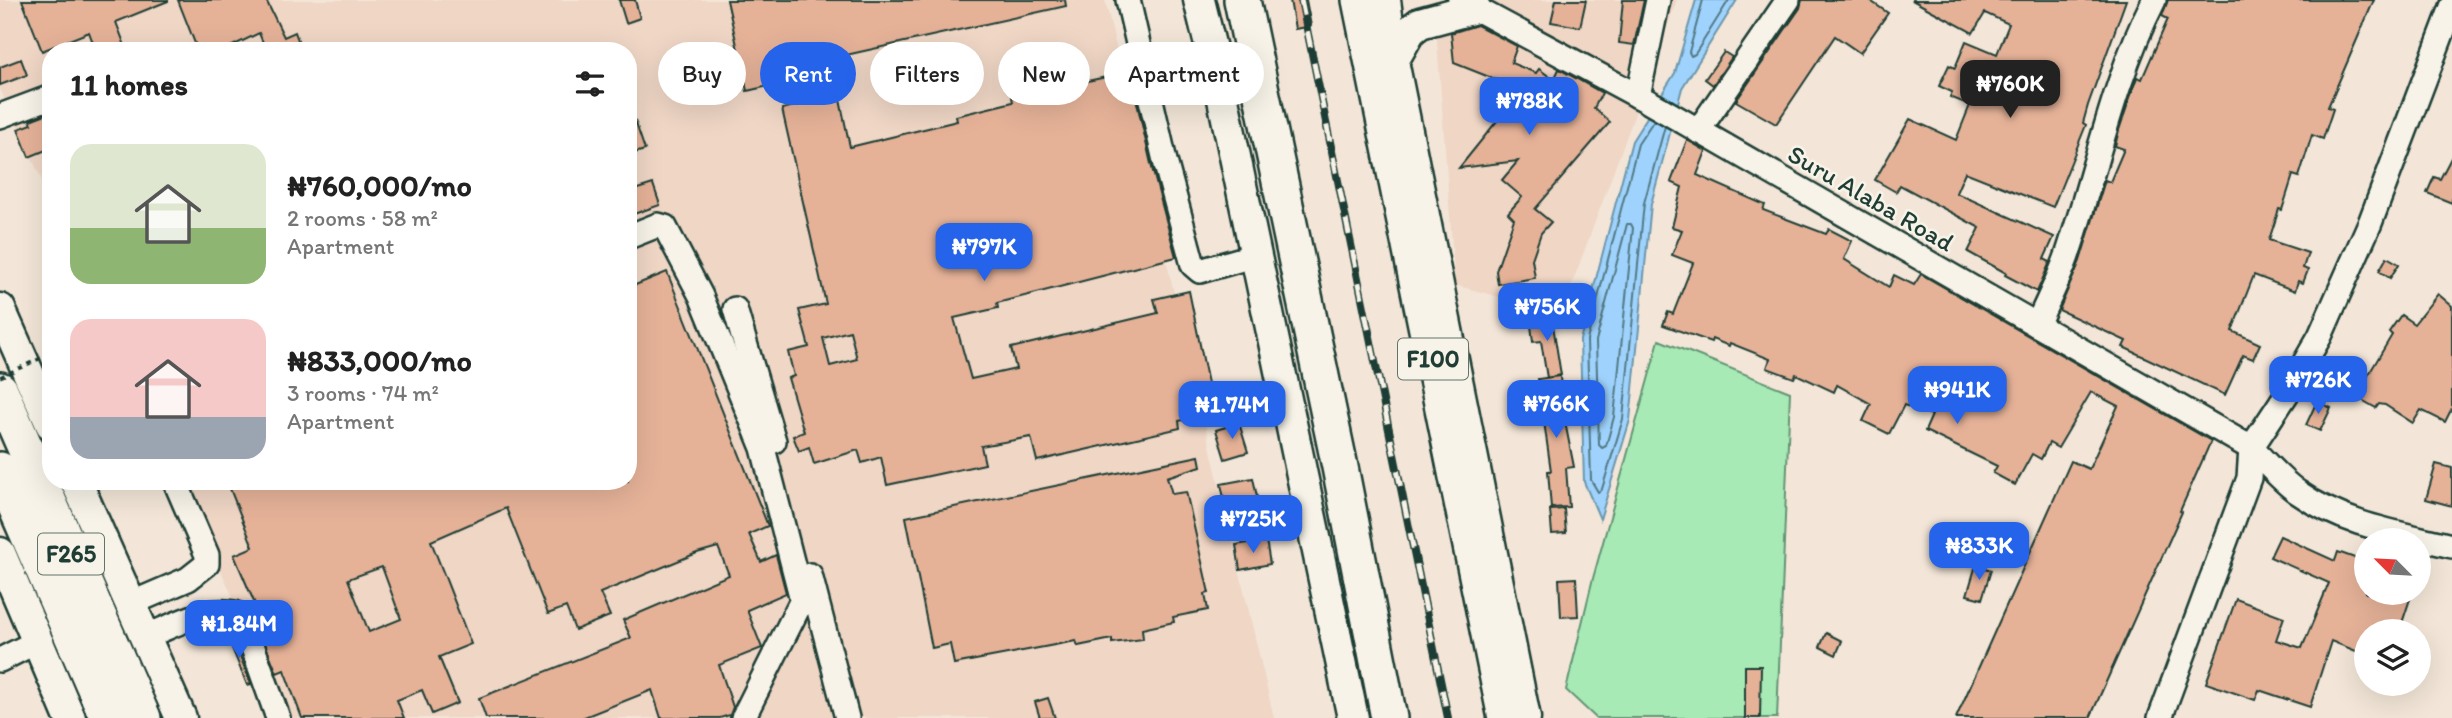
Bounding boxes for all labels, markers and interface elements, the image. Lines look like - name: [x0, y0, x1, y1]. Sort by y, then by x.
- chip: Buy: [658, 42, 746, 105]
- chip: Rent: [760, 42, 856, 105]
- chip: Filters: [870, 42, 984, 105]
- chip: New: [998, 42, 1090, 105]
- chip: Apartment: [1104, 42, 1264, 105]
- pin: ₦760K: [1961, 60, 2059, 120]
- icon: filters: [571, 65, 609, 103]
- text: 11 homes: [70, 66, 188, 103]
- text: ₦760K: [1976, 69, 2044, 97]
- pin: ₦788K: [1480, 78, 1578, 137]
- text: ₦788K: [1496, 86, 1562, 114]
- street label: Suru Alaba Road: [1782, 137, 1960, 259]
- text: ₦760,000/mo: [287, 167, 472, 204]
- icon: home: [126, 172, 210, 256]
- text: 2 rooms · 58 m²: [287, 204, 438, 232]
- pin: ₦797K: [935, 224, 1033, 283]
- text: Apartment: [287, 232, 394, 260]
- text: ₦797K: [952, 232, 1016, 260]
- pin: ₦756K: [1498, 284, 1596, 343]
- text: ₦756K: [1514, 292, 1580, 320]
- road number: F100: [1398, 338, 1468, 380]
- text: ₦833,000/mo: [287, 342, 472, 379]
- icon: home: [126, 347, 210, 431]
- pin: ₦726K: [2269, 356, 2367, 416]
- text: ₦726K: [2285, 365, 2351, 393]
- pin: ₦941K: [1908, 366, 2006, 426]
- text: ₦941K: [1924, 375, 1990, 403]
- text: 3 rooms · 74 m²: [287, 379, 439, 407]
- pin: ₦766K: [1507, 380, 1605, 440]
- pin: ₦1.74M: [1175, 382, 1289, 441]
- text: ₦766K: [1523, 389, 1589, 417]
- text: ₦1.74M: [1195, 390, 1269, 418]
- text: Apartment: [287, 407, 394, 435]
- pin: ₦725K: [1204, 496, 1302, 555]
- text: ₦725K: [1220, 504, 1286, 532]
- pin: ₦833K: [1930, 522, 2028, 582]
- north arrow: [2354, 528, 2431, 606]
- map controls: [2354, 528, 2431, 696]
- text: ₦833K: [1945, 531, 2013, 559]
- road number: F265: [38, 534, 104, 574]
- pin: ₦1.84M: [182, 600, 296, 660]
- text: ₦1.84M: [201, 609, 277, 637]
- button: layers: [2354, 619, 2431, 696]

